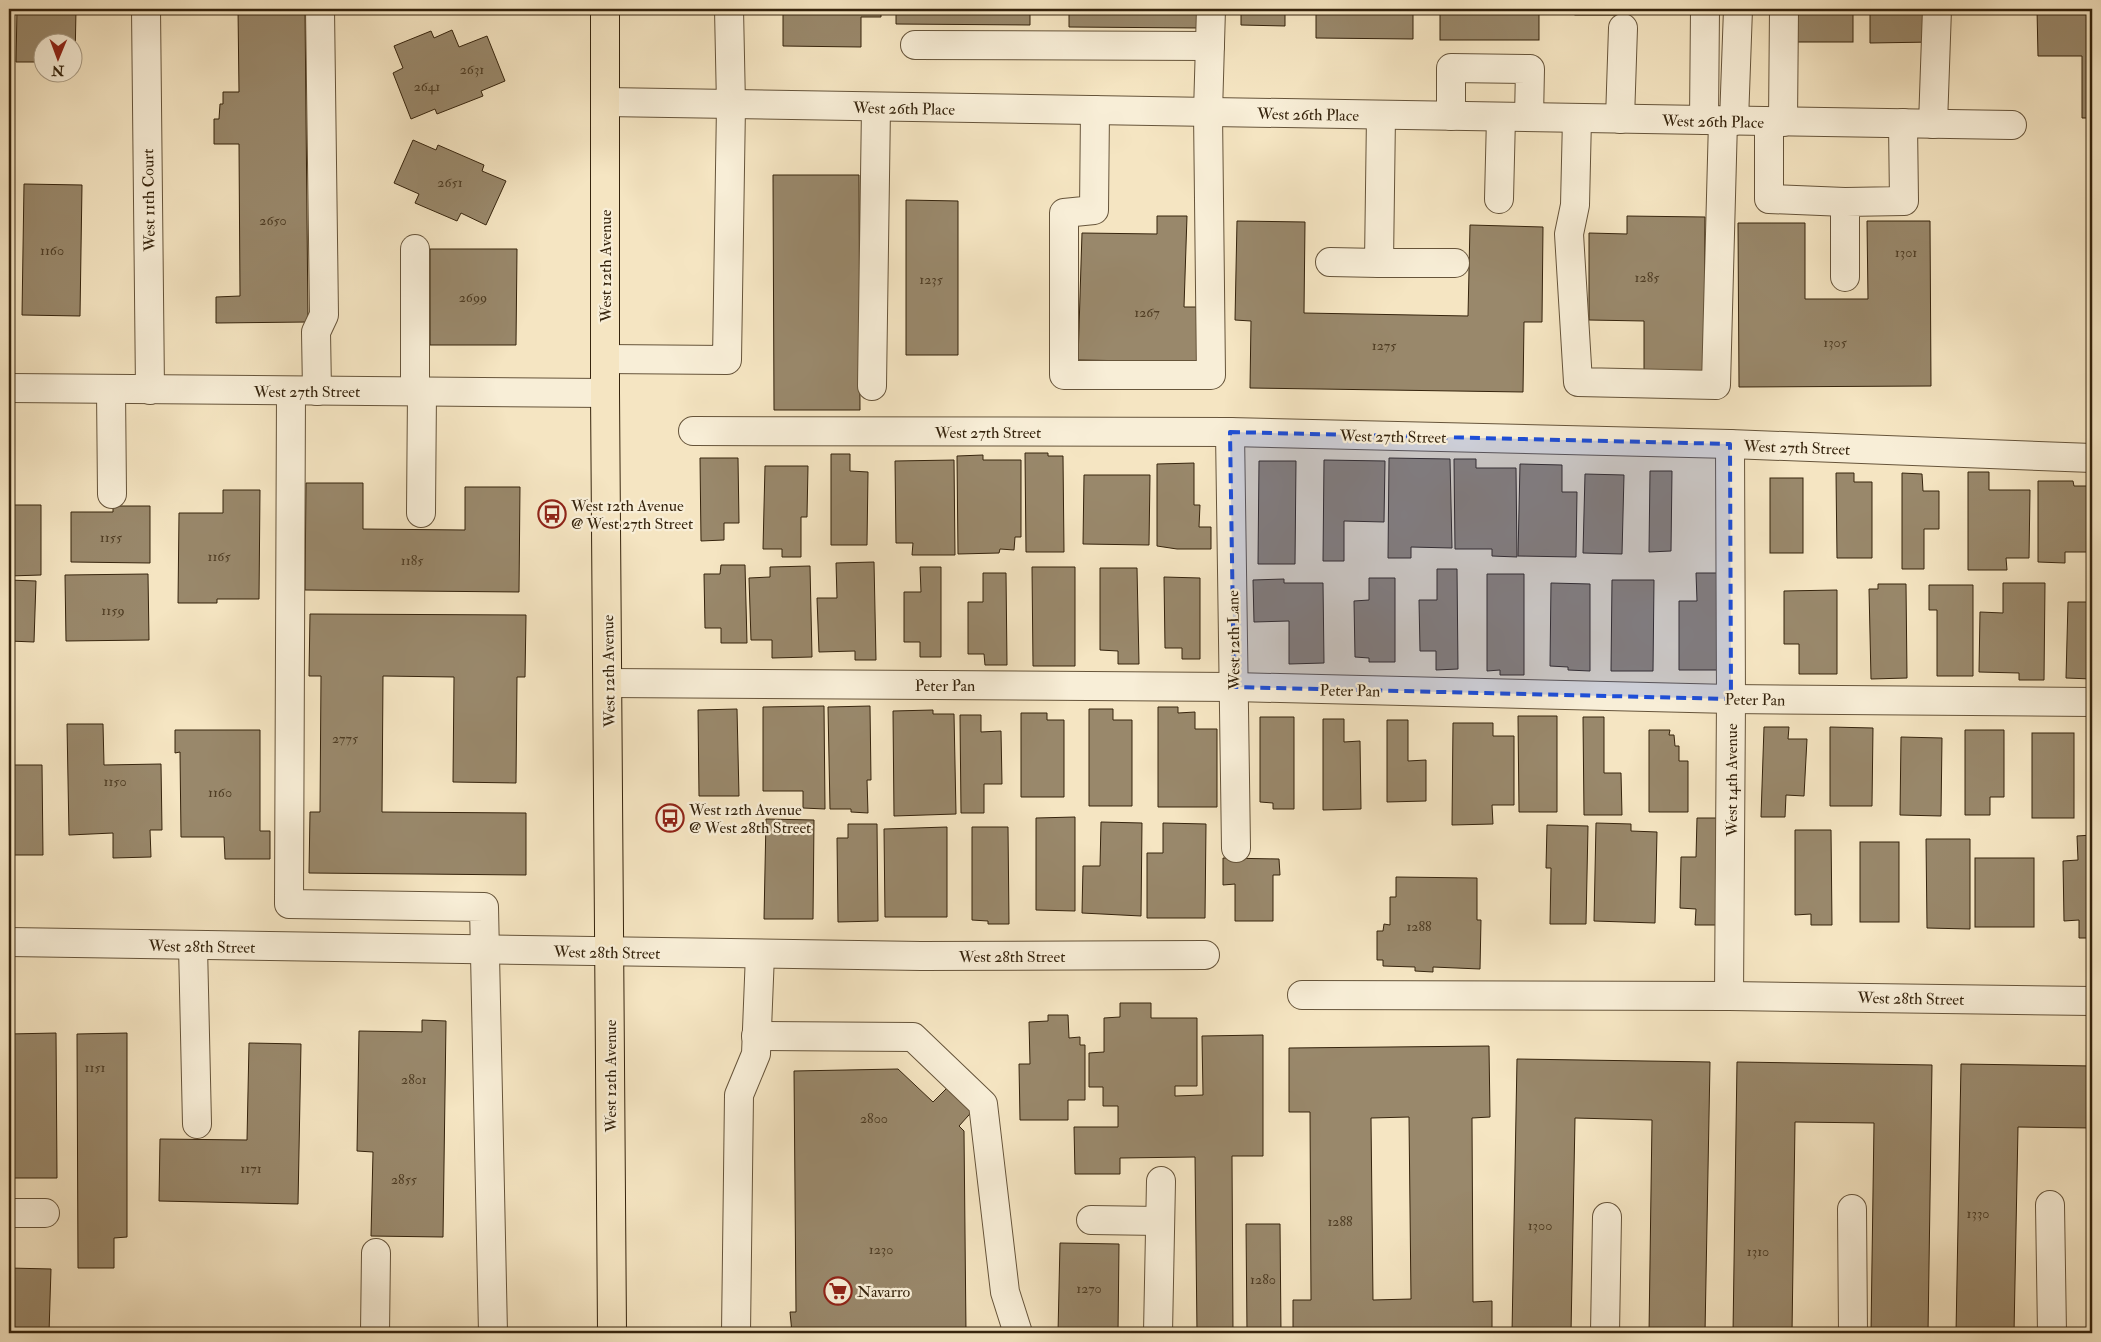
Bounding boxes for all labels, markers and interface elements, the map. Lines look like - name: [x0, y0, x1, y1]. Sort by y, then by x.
- north arrow: [32, 32, 82, 82]
- house number: 2631: [460, 61, 484, 78]
- text: N: [51, 62, 65, 79]
- house number: 2641: [414, 78, 440, 95]
- street label: West 26th Place: [852, 98, 955, 120]
- street label: West 26th Place: [1256, 104, 1359, 126]
- street label: West 26th Place: [1661, 111, 1764, 133]
- street label: West 11th Court: [138, 148, 160, 253]
- house number: 2651: [437, 174, 463, 191]
- street label: West 12th Avenue: [596, 209, 616, 323]
- house number: 2650: [259, 212, 287, 229]
- house number: 1160: [40, 242, 64, 259]
- house number: 1301: [1895, 244, 1917, 261]
- house number: 1285: [1635, 269, 1660, 286]
- house number: 1235: [919, 271, 944, 288]
- house number: 2699: [459, 289, 487, 306]
- house number: 1267: [1134, 304, 1160, 321]
- house number: 1305: [1823, 334, 1848, 351]
- house number: 1275: [1372, 337, 1397, 354]
- street label: West 27th Street: [253, 382, 360, 402]
- street label: West 27th Street: [934, 423, 1041, 443]
- street label: West 27th Street: [1339, 426, 1446, 448]
- street label: West 27th Street: [1742, 436, 1851, 460]
- place label: West 12th Avenue @ West 27th Street: [570, 496, 693, 534]
- bus stop icon: West 12th Avenue @ West 27th Street: [537, 499, 567, 529]
- house number: 1155: [100, 529, 123, 546]
- house number: 1165: [207, 548, 231, 565]
- house number: 1185: [401, 552, 424, 569]
- street label: West 12th Lane: [1223, 590, 1245, 691]
- house number: 1159: [101, 602, 125, 619]
- street label: West 12th Avenue: [598, 614, 620, 728]
- street label: Peter Pan: [915, 676, 975, 696]
- street label: Peter Pan: [1319, 680, 1380, 702]
- street label: Peter Pan: [1724, 689, 1785, 711]
- street label: West 14th Avenue: [1722, 723, 1742, 838]
- house number: 2775: [332, 730, 359, 747]
- house number: 1150: [103, 773, 127, 790]
- house number: 1160: [208, 784, 232, 801]
- place label: West 12th Avenue @ West 28th Street: [688, 800, 811, 838]
- bus stop icon: West 12th Avenue @ West 28th Street: [655, 803, 685, 833]
- house number: 1288: [1406, 918, 1432, 935]
- street label: West 28th Street: [147, 936, 256, 958]
- street label: West 28th Street: [552, 942, 661, 964]
- street label: West 28th Street: [958, 947, 1065, 967]
- street label: West 28th Street: [1856, 988, 1965, 1010]
- street label: West 12th Avenue: [601, 1019, 621, 1133]
- house number: 1151: [84, 1059, 106, 1076]
- house number: 2801: [401, 1071, 427, 1088]
- house number: 2800: [860, 1110, 888, 1127]
- house number: 1171: [240, 1160, 262, 1177]
- house number: 2855: [391, 1171, 418, 1188]
- house number: 1330: [1967, 1205, 1989, 1222]
- house number: 1288: [1327, 1213, 1353, 1230]
- house number: 1300: [1528, 1217, 1552, 1234]
- house number: 1230: [869, 1241, 893, 1258]
- house number: 1310: [1747, 1243, 1769, 1260]
- house number: 1280: [1250, 1271, 1276, 1288]
- supermarket icon: Navarro: [823, 1276, 853, 1306]
- house number: 1270: [1076, 1280, 1102, 1297]
- place label: Navarro: [857, 1282, 911, 1302]

